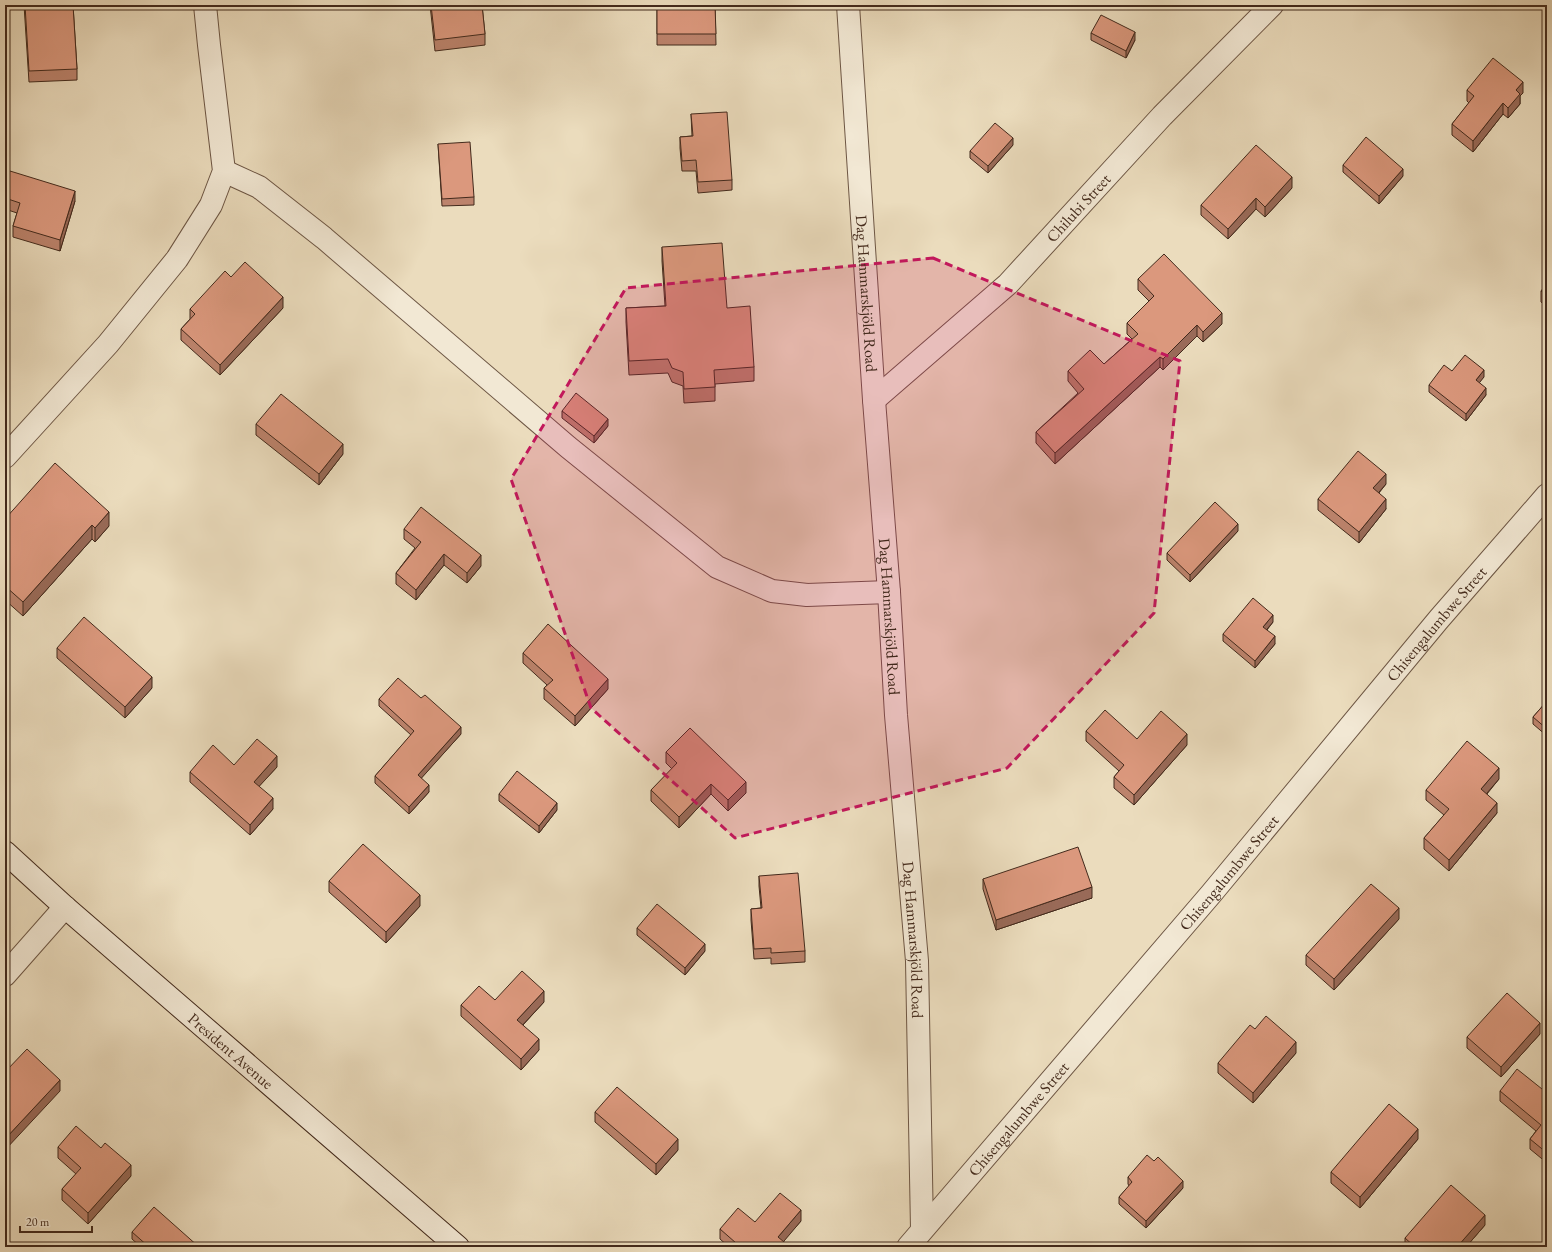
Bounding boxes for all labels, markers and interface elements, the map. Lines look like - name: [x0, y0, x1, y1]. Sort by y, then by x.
- street label: Chilubi Street: [1041, 169, 1115, 246]
- street label: Dag Hammarskjöld Road: [851, 214, 883, 373]
- street label: Dag Hammarskjöld Road: [874, 537, 905, 697]
- street label: Chisengalumbwe Street: [1381, 562, 1491, 686]
- street label: Chisengalumbwe Street: [1174, 810, 1283, 935]
- street label: Dag Hammarskjöld Road: [898, 860, 929, 1019]
- street label: President Avenue: [184, 1008, 278, 1093]
- street label: Chisengalumbwe Street: [963, 1057, 1073, 1181]
- scale bar: [20, 1208, 92, 1234]
- text: 20 m: [26, 1214, 50, 1230]

